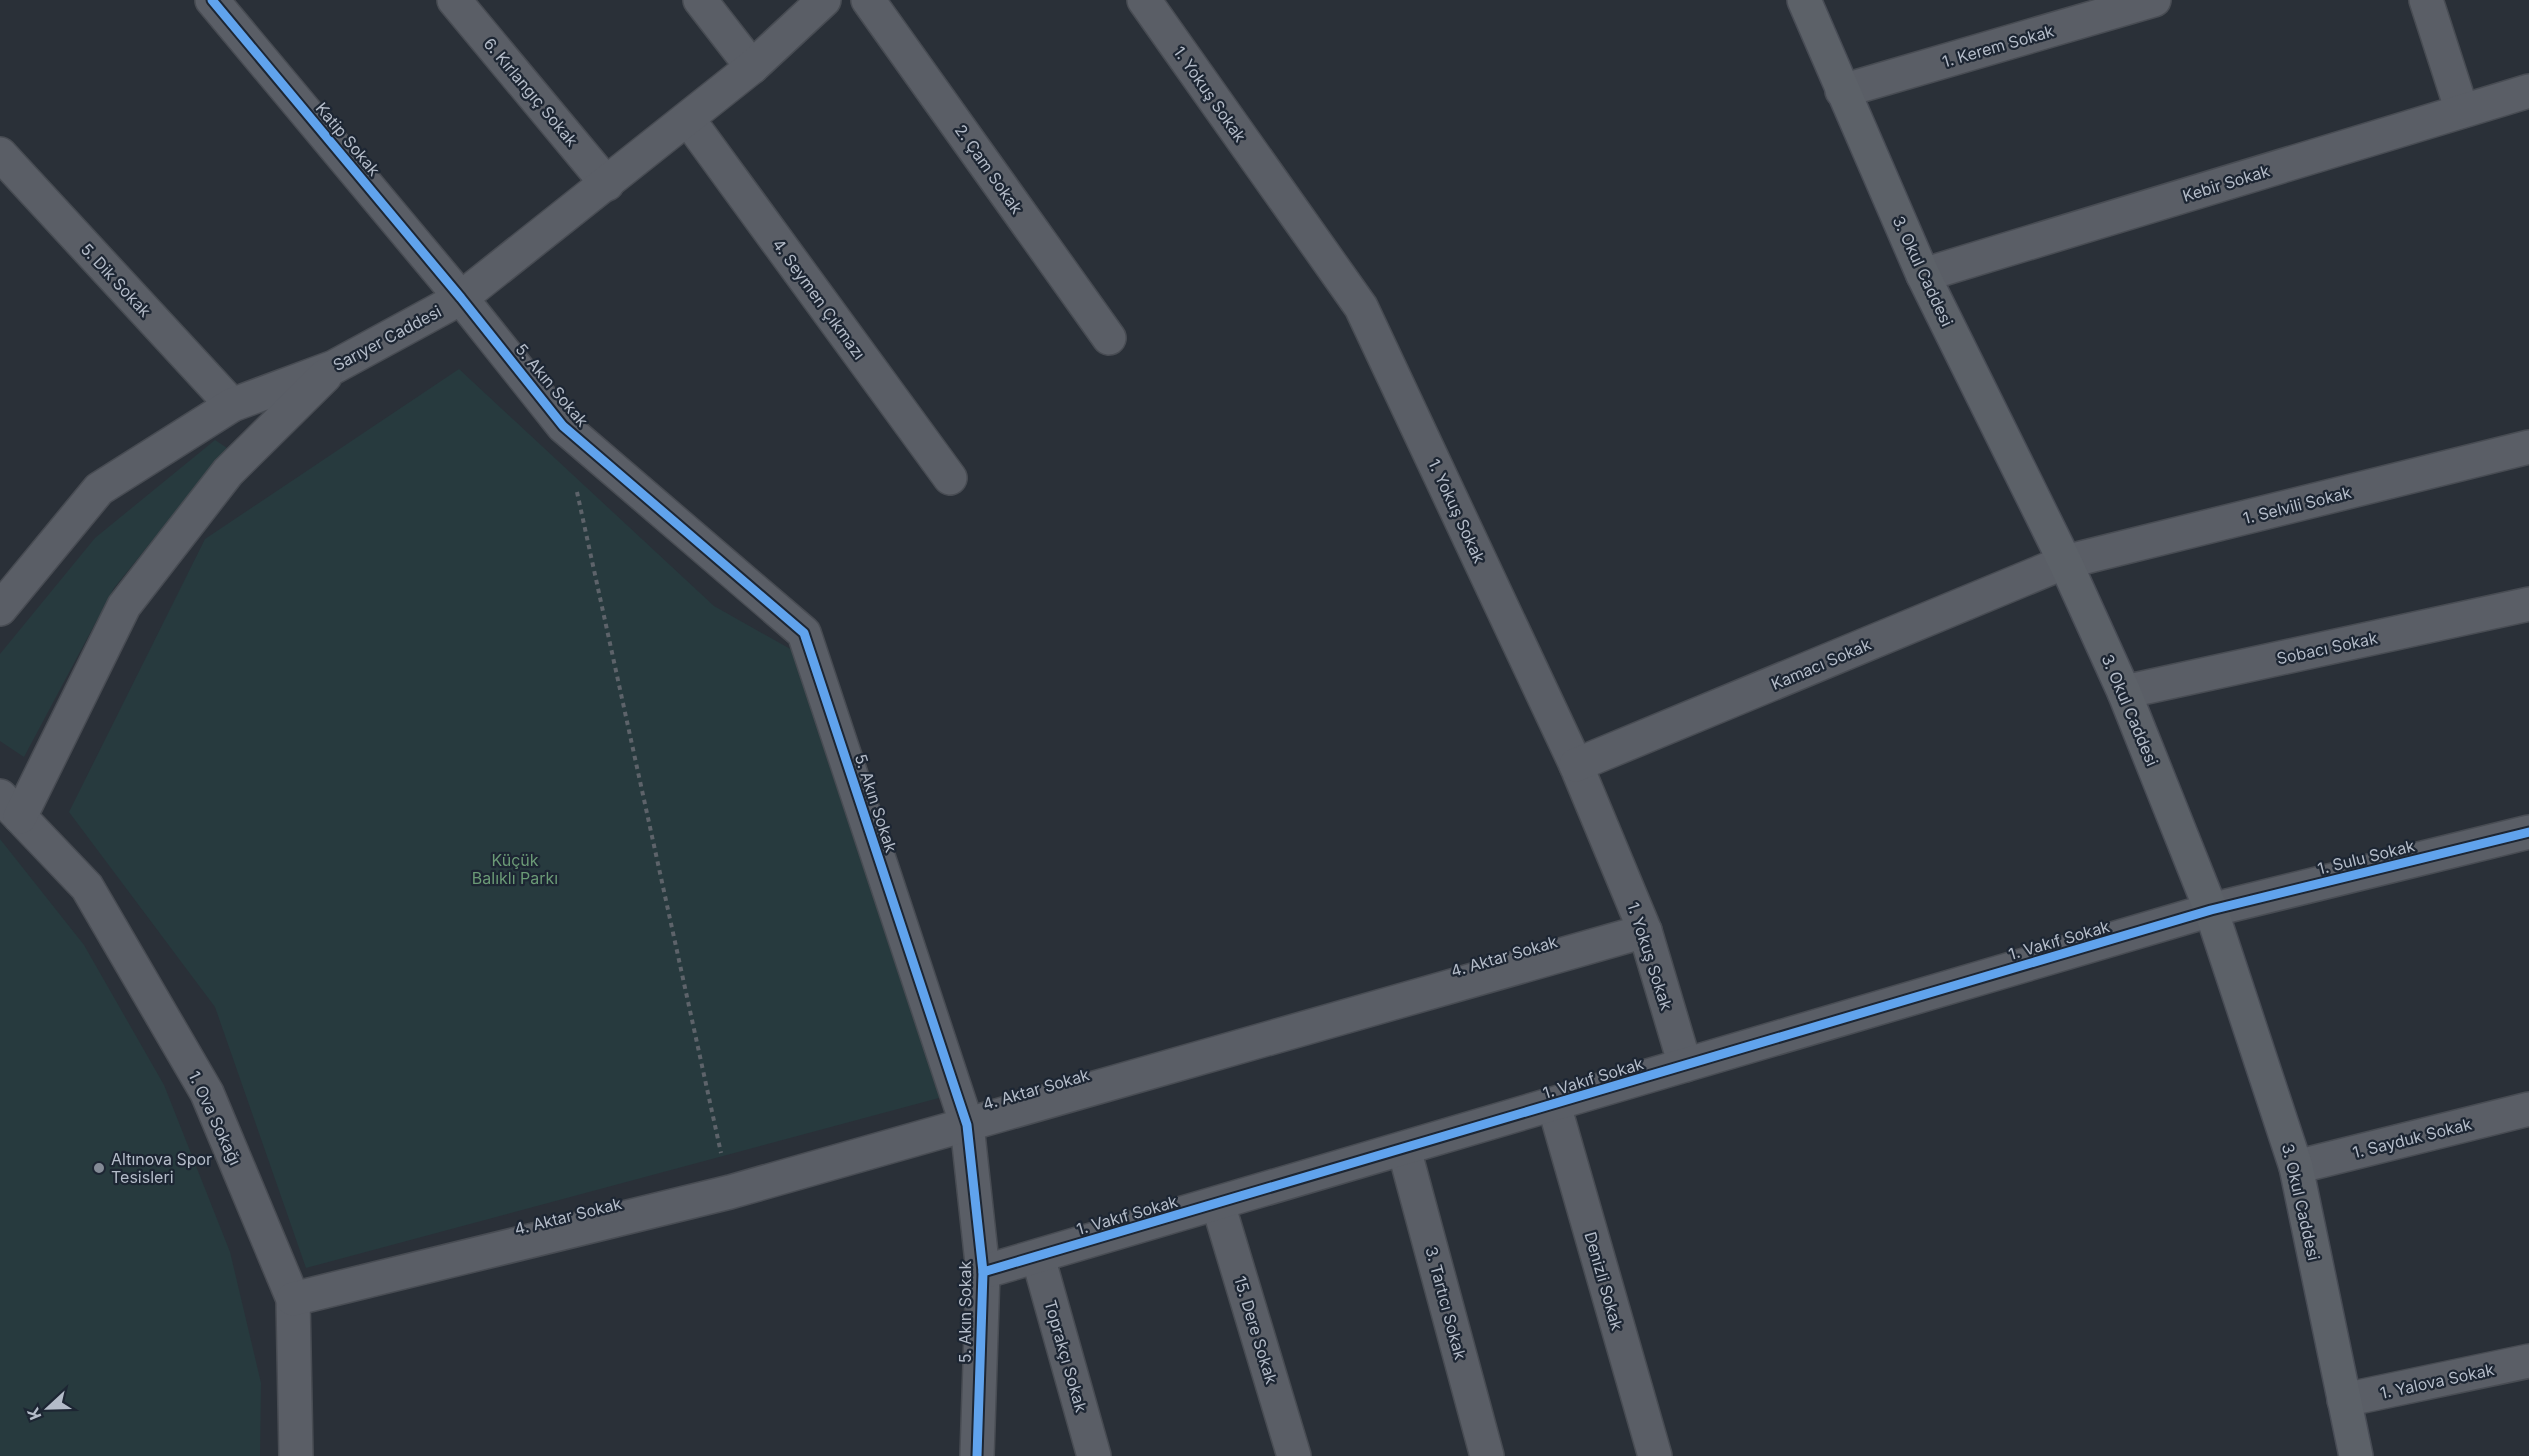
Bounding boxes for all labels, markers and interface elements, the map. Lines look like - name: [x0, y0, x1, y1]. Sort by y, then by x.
- street label: 1. Kerem Sokak: [1940, 20, 2056, 71]
- street label: 6. Kırlangıç Sokak: [480, 34, 582, 151]
- street label: 1. Yokuş Sokak: [1170, 42, 1251, 146]
- street label: Katip Sokak: [312, 98, 385, 180]
- street label: 2. Çam Sokak: [951, 120, 1027, 218]
- street label: Kebir Sokak: [2180, 160, 2272, 206]
- street label: 3. Okul Caddesi: [1889, 213, 1957, 329]
- street label: 4. Seymen Çıkmazı: [768, 235, 870, 363]
- street label: 5. Dik Sokak: [77, 239, 155, 321]
- street label: Sarıyer Caddesi: [329, 301, 445, 375]
- street label: 5. Akın Sokak: [511, 339, 593, 431]
- street label: 1. Yokuş Sokak: [1424, 456, 1490, 566]
- street label: 1. Selvili Sokak: [2241, 482, 2353, 528]
- street label: Sobacı Sokak: [2275, 627, 2380, 668]
- street label: Kamacı Sokak: [1768, 634, 1874, 694]
- street label: 3. Okul Caddesi: [2097, 651, 2163, 769]
- street label: 5. Akın Sokak: [851, 751, 901, 855]
- street label: 1. Sulu Sokak: [2315, 835, 2417, 879]
- park label: Küçük Balıklı Parkı: [472, 850, 558, 888]
- street label: 1. Yokuş Sokak: [1623, 899, 1677, 1013]
- street label: 1. Vakıf Sokak: [2006, 916, 2112, 964]
- street label: 4. Aktar Sokak: [1448, 931, 1560, 981]
- street label: 1. Vakıf Sokak: [1540, 1053, 1646, 1103]
- street label: 4. Aktar Sokak: [980, 1064, 1092, 1114]
- street label: 1. Ova Sokağı: [184, 1068, 246, 1168]
- street label: 1. Sayduk Sokak: [2350, 1113, 2474, 1162]
- street label: 3. Okul Caddesi: [2278, 1142, 2324, 1262]
- place label: Altınova Spor Tesisleri: [111, 1149, 212, 1187]
- marker: Altınova Spor Tesisleri: [92, 1161, 106, 1175]
- street label: 1. Vakıf Sokak: [1074, 1191, 1180, 1239]
- street label: 4. Aktar Sokak: [512, 1193, 624, 1239]
- street label: Denizli Sokak: [1580, 1229, 1628, 1333]
- street label: 3. Tartıcı Sokak: [1421, 1244, 1471, 1362]
- street label: 5. Akın Sokak: [955, 1261, 975, 1363]
- street label: 15. Dere Sokak: [1230, 1274, 1282, 1387]
- street label: Toprakçı Sokak: [1040, 1298, 1092, 1415]
- street label: 1. Yalova Sokak: [2378, 1359, 2496, 1403]
- north arrow: [18, 1378, 78, 1438]
- text: K: [22, 1404, 46, 1423]

